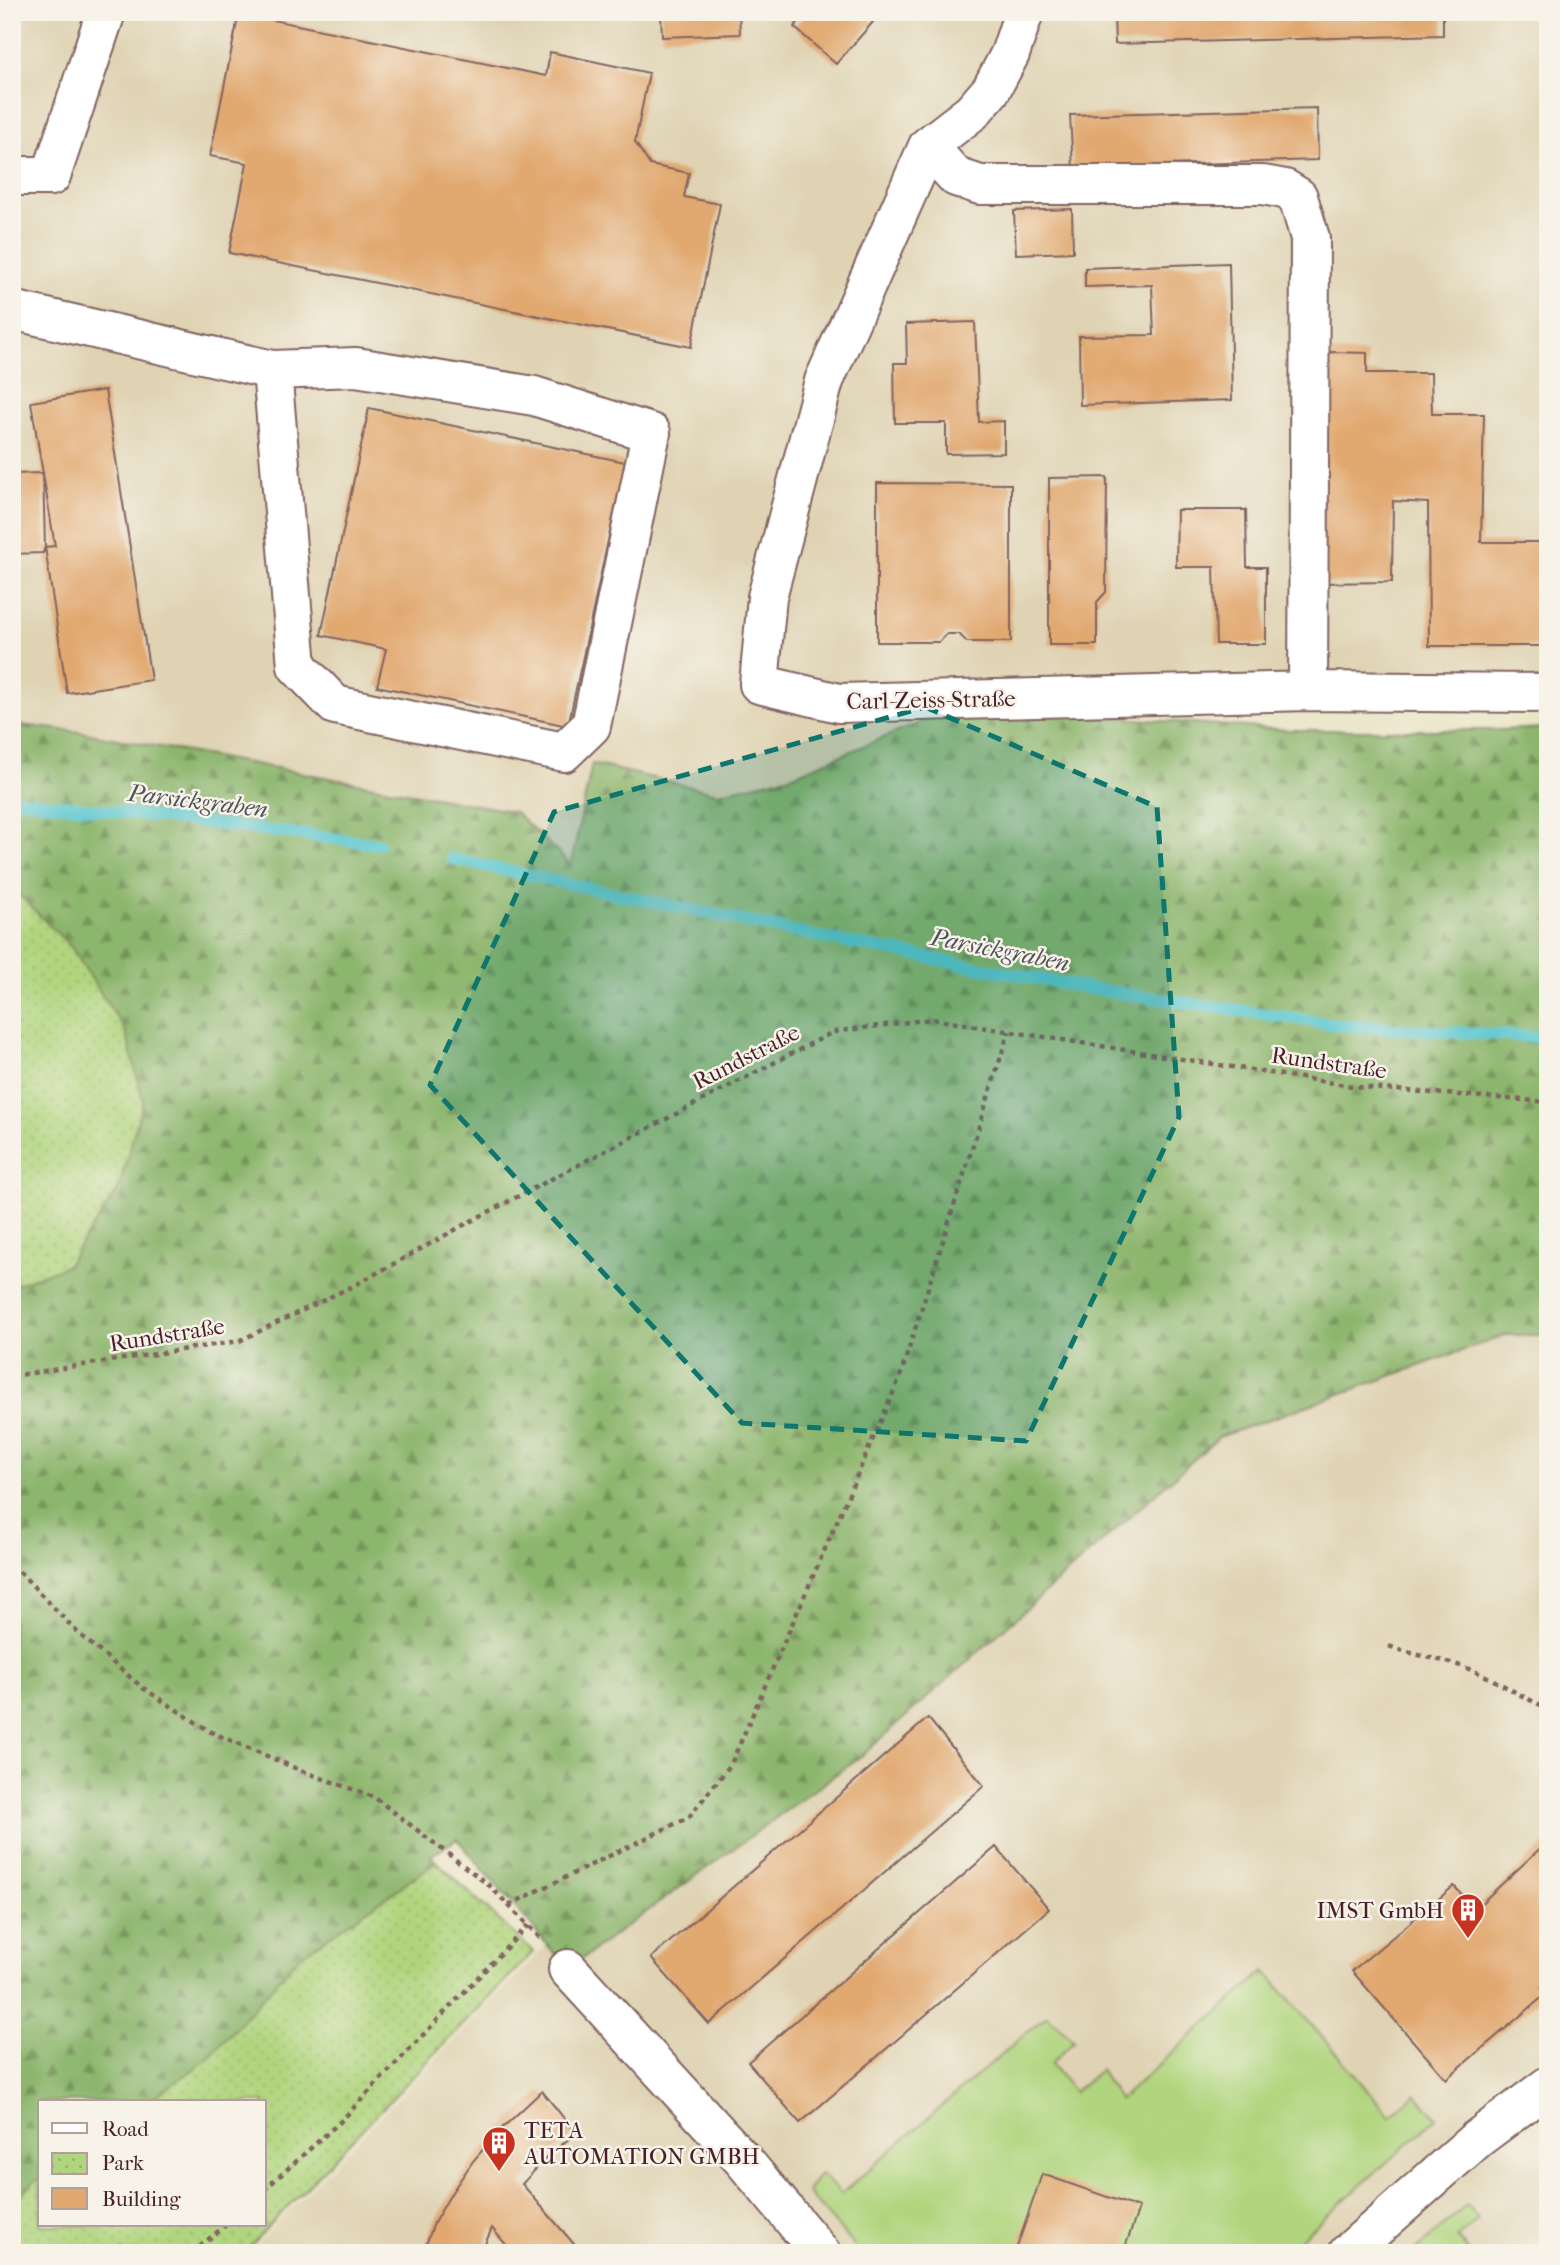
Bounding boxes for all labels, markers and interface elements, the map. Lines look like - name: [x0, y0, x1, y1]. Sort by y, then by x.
- street label: Carl-Zeiss-Straße: [846, 685, 1016, 715]
- water label: Parsickgraben: [126, 778, 269, 823]
- water label: Parsickgraben: [927, 923, 1072, 977]
- street label: Rundstraße: [688, 1019, 804, 1095]
- street label: Rundstraße: [1270, 1042, 1388, 1084]
- street label: Rundstraße: [107, 1313, 227, 1357]
- building icon: IMST GmbH: [1449, 1891, 1487, 1940]
- place label: IMST GmbH: [1316, 1897, 1444, 1924]
- legend: [38, 2100, 266, 2226]
- text: Road: [102, 2117, 149, 2141]
- place label: TETA AUTOMATION GMBH: [523, 2117, 760, 2170]
- building icon: TETA AUTOMATION GMBH: [480, 2124, 518, 2173]
- text: Park: [102, 2151, 144, 2175]
- text: Building: [102, 2187, 181, 2211]

